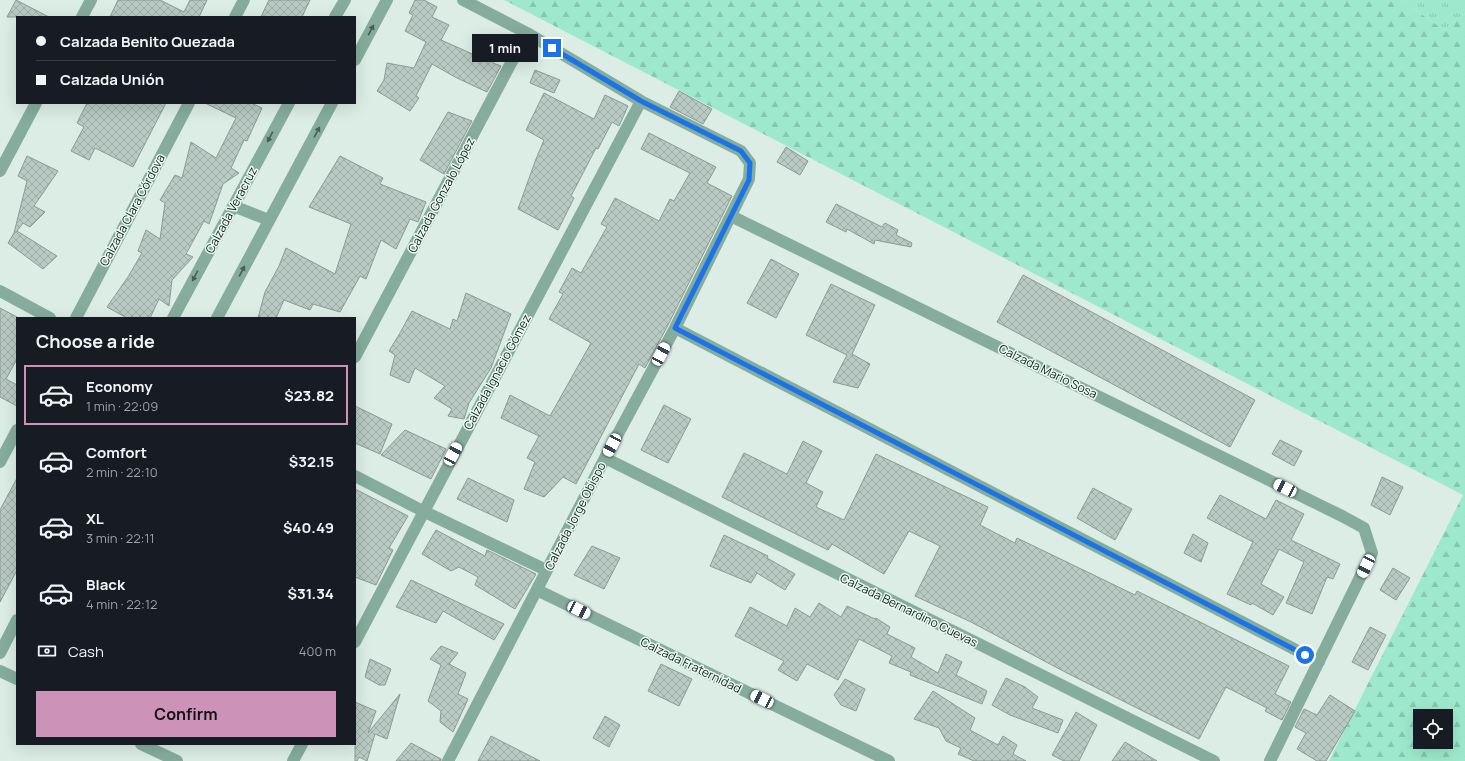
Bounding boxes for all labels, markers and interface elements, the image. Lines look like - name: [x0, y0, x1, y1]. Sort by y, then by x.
- one-way arrow: [368, 24, 374, 36]
- text: Calzada Benito Quezada: [60, 31, 235, 52]
- callout: 1 min: [472, 34, 538, 62]
- text: 1 min: [489, 39, 521, 57]
- route end: [543, 39, 561, 57]
- text: Calzada Unión: [60, 69, 164, 90]
- one-way arrow: [313, 126, 320, 138]
- one-way arrow: [267, 131, 274, 143]
- street label: Calzada Gonzalo López: [403, 134, 479, 256]
- street label: Calzada Clara Córdova: [95, 151, 169, 269]
- street label: Calzada Veracruz: [201, 164, 261, 256]
- one-way arrow: [239, 265, 246, 277]
- one-way arrow: [192, 270, 198, 282]
- street label: Calzada Ignacio Gómez: [459, 311, 535, 433]
- text: Choose a ride: [36, 329, 155, 353]
- street label: Calzada Mario Sosa: [996, 340, 1100, 402]
- car: [650, 341, 672, 367]
- text: Economy: [86, 376, 153, 397]
- icon: car: [38, 377, 74, 413]
- text: $23.82: [284, 385, 334, 406]
- text: 1 min · 22:09: [86, 397, 158, 415]
- car: [601, 432, 623, 458]
- car: [442, 441, 464, 467]
- text: Comfort: [86, 442, 147, 463]
- icon: car: [38, 443, 74, 479]
- text: $32.15: [289, 451, 334, 472]
- street label: Calzada Jorge Obispo: [540, 459, 610, 573]
- text: 2 min · 22:10: [86, 463, 158, 481]
- car: [1272, 477, 1298, 499]
- text: XL: [86, 508, 104, 529]
- icon: car: [38, 509, 74, 545]
- text: $40.49: [283, 517, 334, 538]
- text: 3 min · 22:11: [86, 529, 155, 547]
- car: [1355, 553, 1377, 579]
- street label: Calzada Bernardino Cuevas: [837, 569, 981, 651]
- text: Black: [86, 574, 125, 595]
- icon: car: [38, 575, 74, 611]
- text: $31.34: [287, 583, 334, 604]
- text: 4 min · 22:12: [86, 595, 157, 613]
- car: [566, 599, 592, 621]
- street label: Calzada Fraternidad: [638, 633, 744, 697]
- icon: cash: [36, 640, 58, 662]
- text: Cash: [68, 641, 104, 662]
- text: 400 m: [299, 642, 336, 660]
- route start: [1296, 646, 1314, 664]
- car: [749, 688, 775, 710]
- button: Confirm: [36, 691, 336, 737]
- map controls: [1413, 709, 1453, 749]
- button: locate: [1413, 709, 1453, 749]

